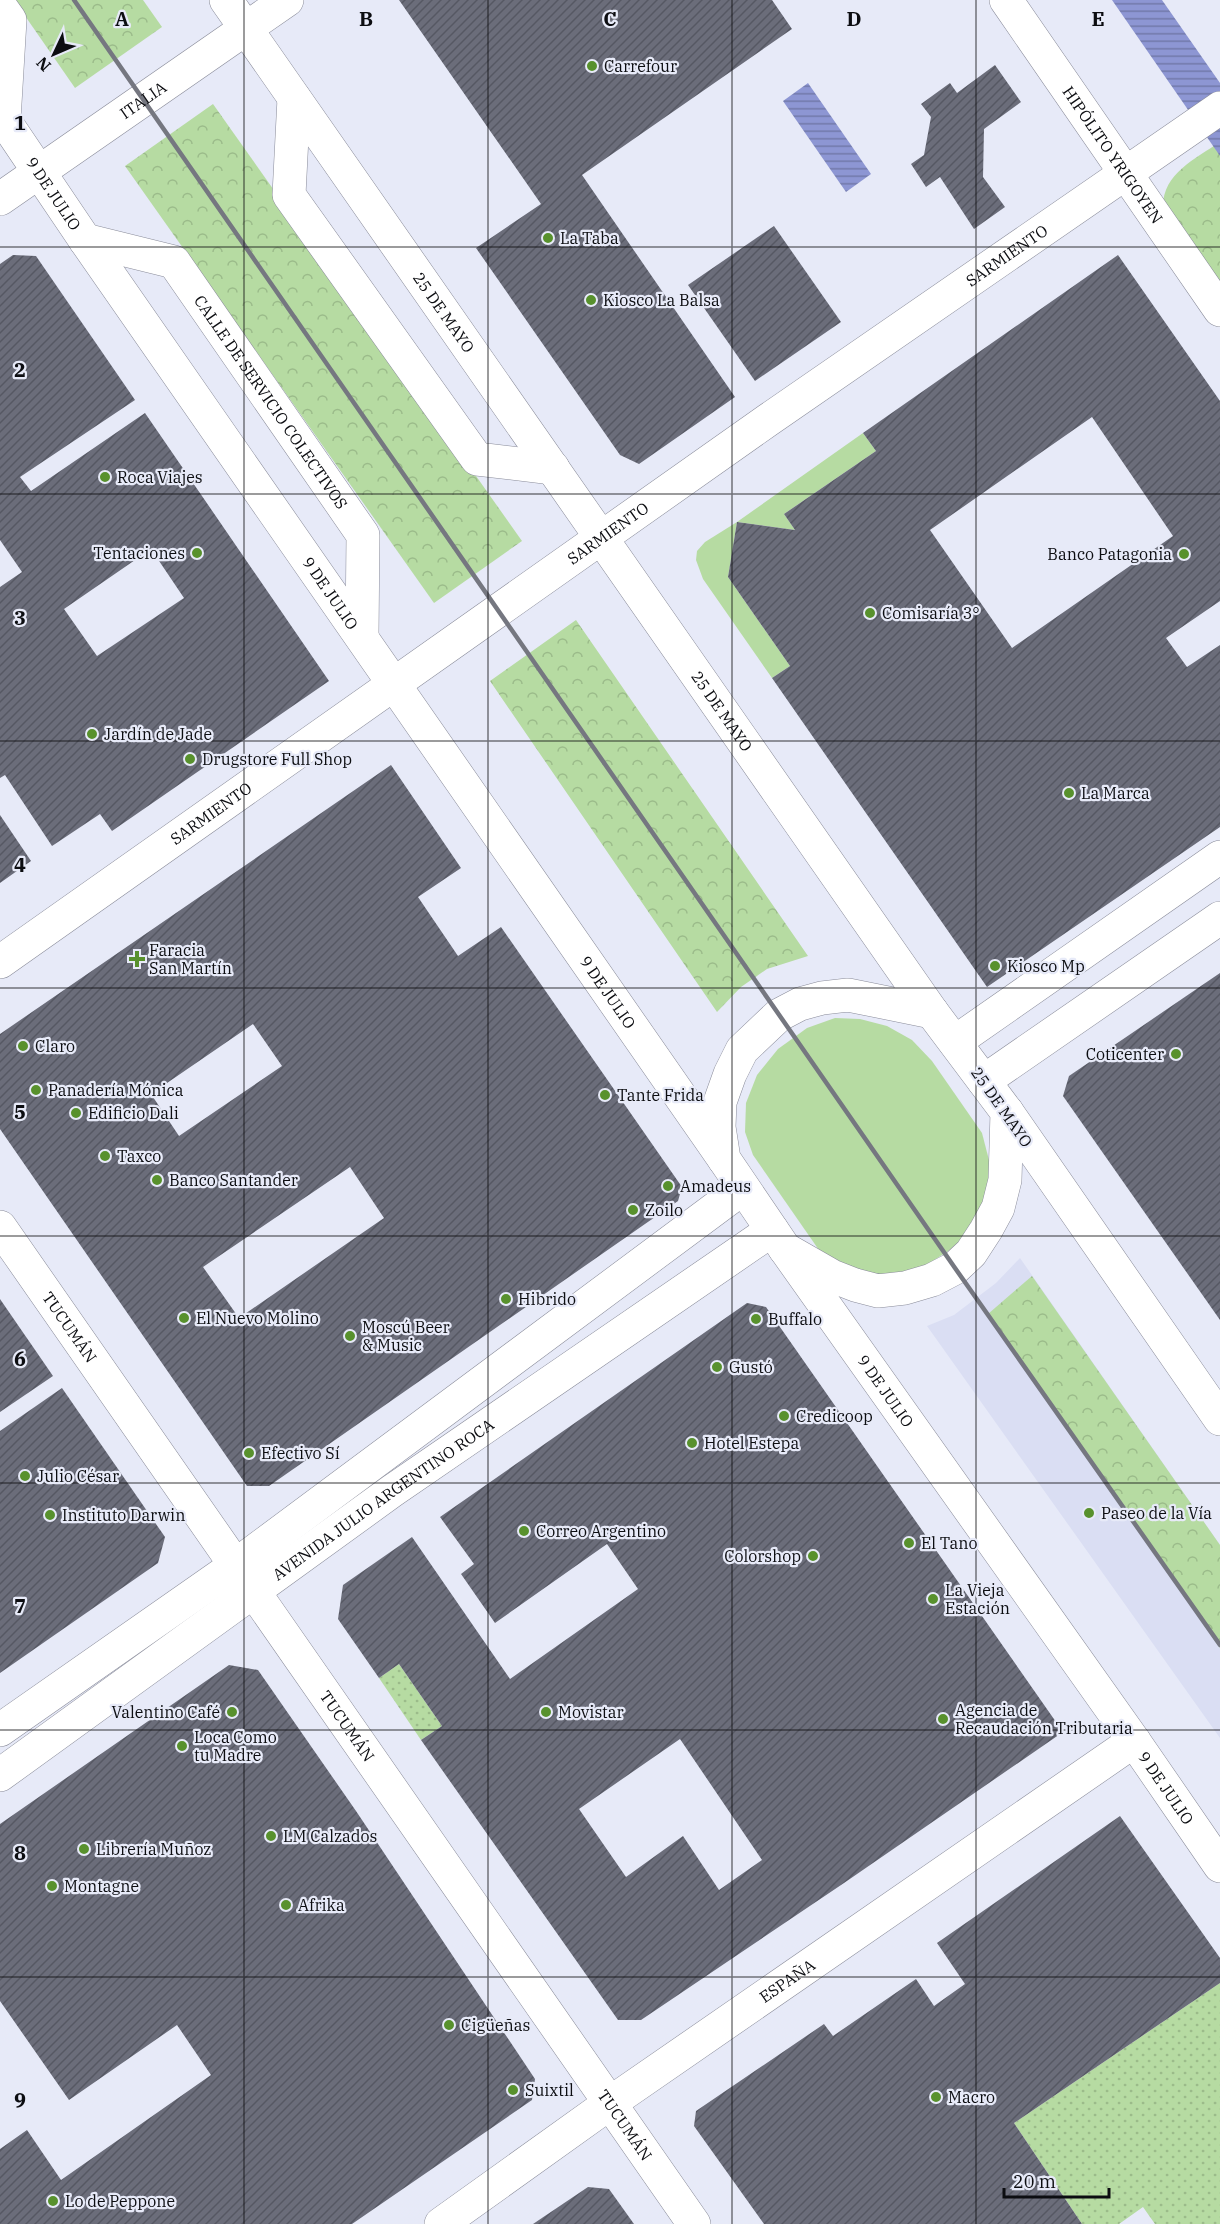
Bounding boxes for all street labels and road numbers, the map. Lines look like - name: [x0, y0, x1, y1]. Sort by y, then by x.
- street label: ITALIA: [116, 77, 170, 123]
- street label: HIPÓLITO YRIGOYEN: [1058, 82, 1167, 227]
- street label: 9 DE JULIO: [22, 153, 86, 234]
- street label: SARMIENTO: [962, 220, 1051, 290]
- street label: 25 DE MAYO: [409, 268, 479, 357]
- street label: CALLE DE SERVICIO COLECTIVOS: [190, 291, 352, 513]
- street label: SARMIENTO: [563, 497, 652, 569]
- street label: 9 DE JULIO: [298, 553, 363, 633]
- street label: 25 DE MAYO: [687, 667, 757, 755]
- street label: SARMIENTO: [166, 778, 255, 849]
- street label: 9 DE JULIO: [576, 952, 640, 1032]
- street label: 25 DE MAYO: [967, 1063, 1037, 1151]
- street label: TUCUMÁN: [38, 1288, 101, 1366]
- street label: 9 DE JULIO: [853, 1351, 918, 1431]
- street label: AVENIDA JULIO ARGENTINO ROCA: [268, 1414, 498, 1584]
- street label: TUCUMÁN: [316, 1687, 379, 1765]
- street label: 9 DE JULIO: [1134, 1747, 1198, 1828]
- street label: ESPAÑA: [755, 1955, 819, 2007]
- street label: TUCUMÁN: [593, 2086, 657, 2164]

